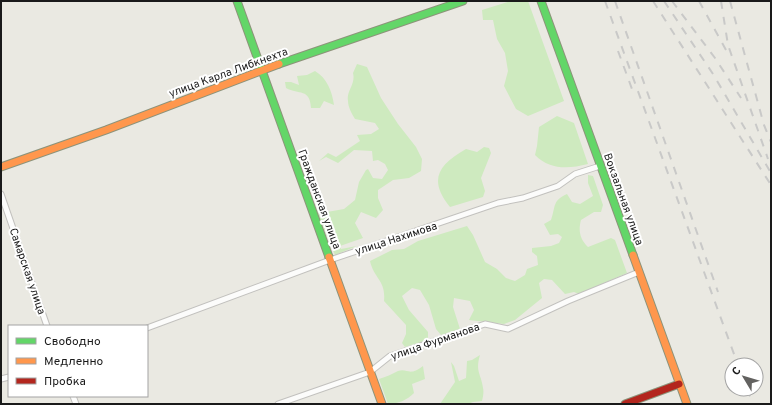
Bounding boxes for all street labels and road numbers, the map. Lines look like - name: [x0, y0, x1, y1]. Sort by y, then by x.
- street label: улица Карла Либкнехта: [167, 45, 290, 101]
- street label: Гражданская улица: [295, 148, 344, 251]
- street label: Вокзальная улица: [600, 151, 646, 247]
- street label: улица Нахимова: [354, 219, 439, 259]
- street label: Самарская улица: [6, 226, 49, 317]
- street label: улица Фурманова: [389, 320, 482, 364]

